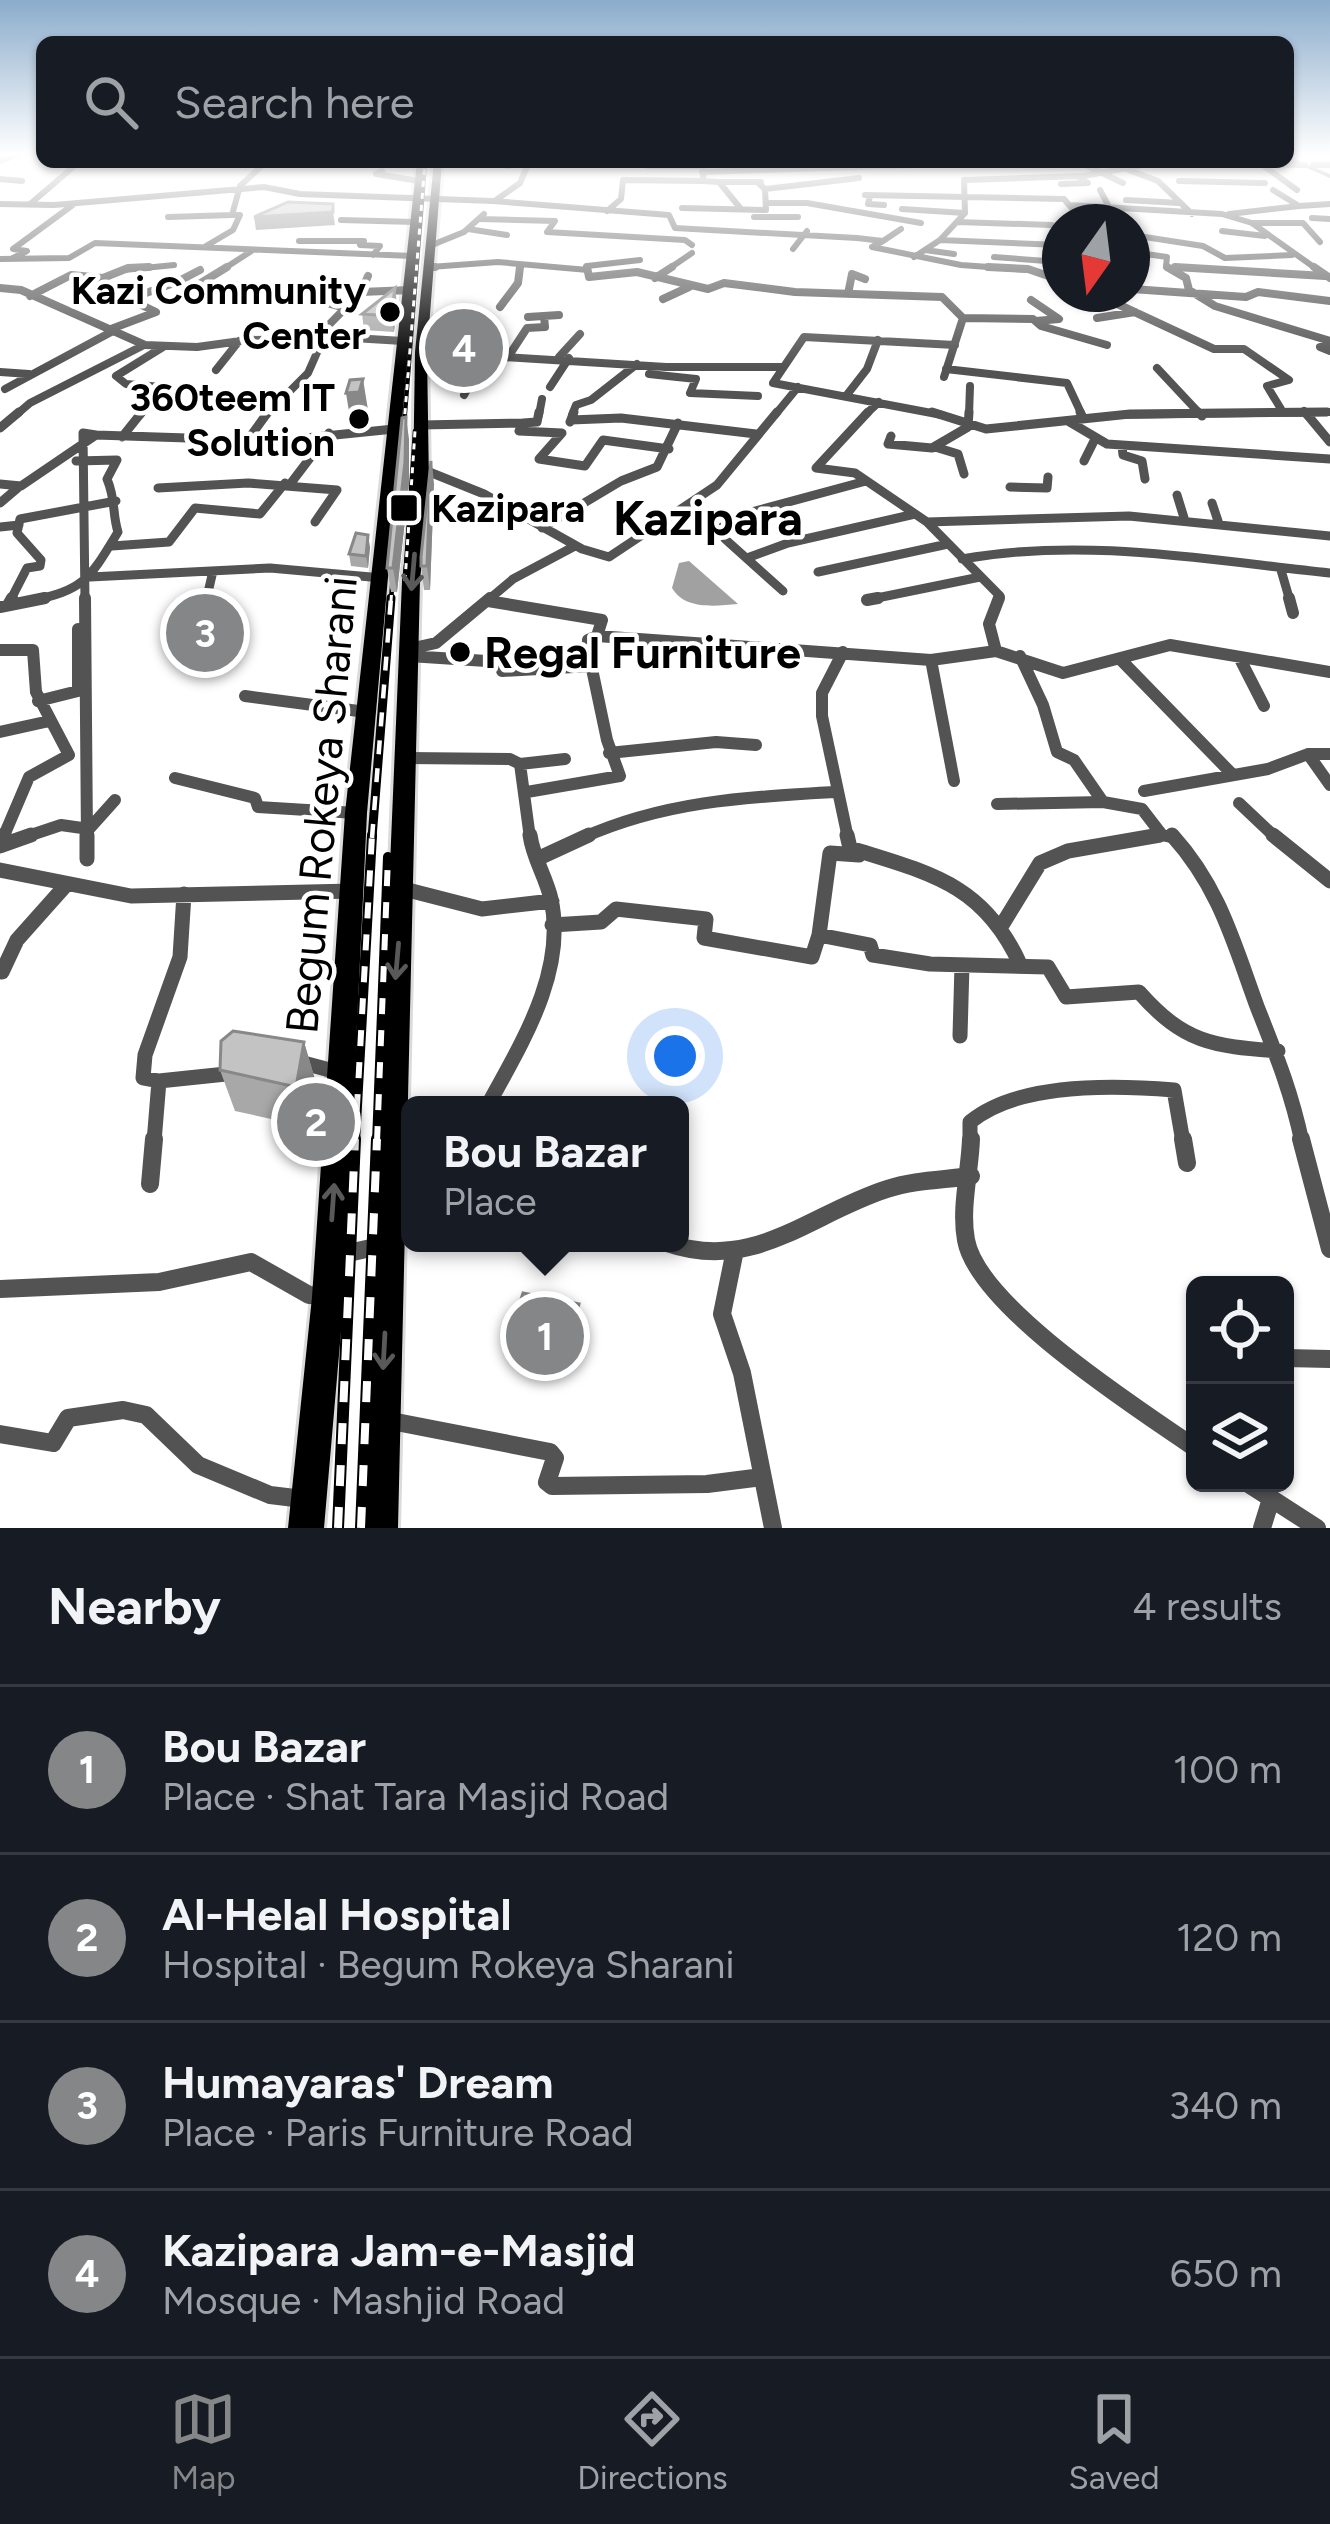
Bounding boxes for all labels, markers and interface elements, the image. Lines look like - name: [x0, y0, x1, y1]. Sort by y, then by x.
- search box: [36, 36, 1294, 168]
- icon: search: [78, 69, 144, 135]
- text: Search here: [174, 75, 414, 129]
- north arrow: [1042, 204, 1150, 312]
- place label: Kazi Community Center: [71, 267, 367, 359]
- marker: Kazi Community Center: [377, 299, 403, 325]
- pin: 4: [425, 303, 503, 393]
- place label: 360teem IT Solution: [130, 374, 335, 466]
- marker: 360teem IT Solution: [346, 406, 372, 432]
- place label: Kazipara: [431, 485, 585, 532]
- district label: Kazipara: [613, 489, 803, 547]
- marker: Kazipara: [388, 492, 420, 524]
- one-way arrow: [401, 552, 424, 591]
- street label: Begum Rokeya Sharani: [274, 574, 368, 1036]
- pin: 3: [166, 588, 244, 678]
- place label: Regal Furniture: [484, 625, 801, 679]
- marker: Regal Furniture: [447, 639, 473, 665]
- one-way arrow: [385, 941, 408, 980]
- your location: [645, 1026, 705, 1086]
- pin: 2: [277, 1077, 355, 1167]
- popup: [401, 1096, 689, 1252]
- text: Bou Bazar: [443, 1124, 647, 1178]
- text: Place: [443, 1178, 536, 1225]
- one-way arrow: [321, 1183, 344, 1222]
- map controls: [1186, 1276, 1294, 1492]
- button: locate: [1186, 1276, 1294, 1384]
- pin: 1: [506, 1291, 584, 1381]
- one-way arrow: [372, 1331, 395, 1370]
- button: layers: [1186, 1384, 1294, 1492]
- text: Nearby: [48, 1576, 221, 1637]
- text: 4 results: [1132, 1583, 1282, 1630]
- text: Bou Bazar: [162, 1719, 366, 1773]
- text: 1: [79, 1746, 95, 1793]
- text: 100 m: [1173, 1746, 1282, 1793]
- text: Place · Shat Tara Masjid Road: [162, 1773, 669, 1820]
- text: Al-Helal Hospital: [162, 1887, 512, 1941]
- text: 2: [76, 1914, 98, 1961]
- text: 120 m: [1176, 1914, 1282, 1961]
- text: Hospital · Begum Rokeya Sharani: [162, 1941, 734, 1988]
- text: Humayaras' Dream: [162, 2055, 554, 2109]
- text: 3: [76, 2082, 98, 2129]
- text: 340 m: [1169, 2082, 1282, 2129]
- text: Place · Paris Furniture Road: [162, 2109, 634, 2156]
- text: Kazipara Jam-e-Masjid: [162, 2223, 636, 2277]
- text: 4: [75, 2250, 99, 2297]
- text: 650 m: [1170, 2250, 1282, 2297]
- text: Mosque · Mashjid Road: [162, 2277, 565, 2324]
- tab: Map: [170, 2386, 236, 2497]
- tab: Directions: [577, 2386, 728, 2497]
- tab: Saved: [1069, 2386, 1160, 2497]

